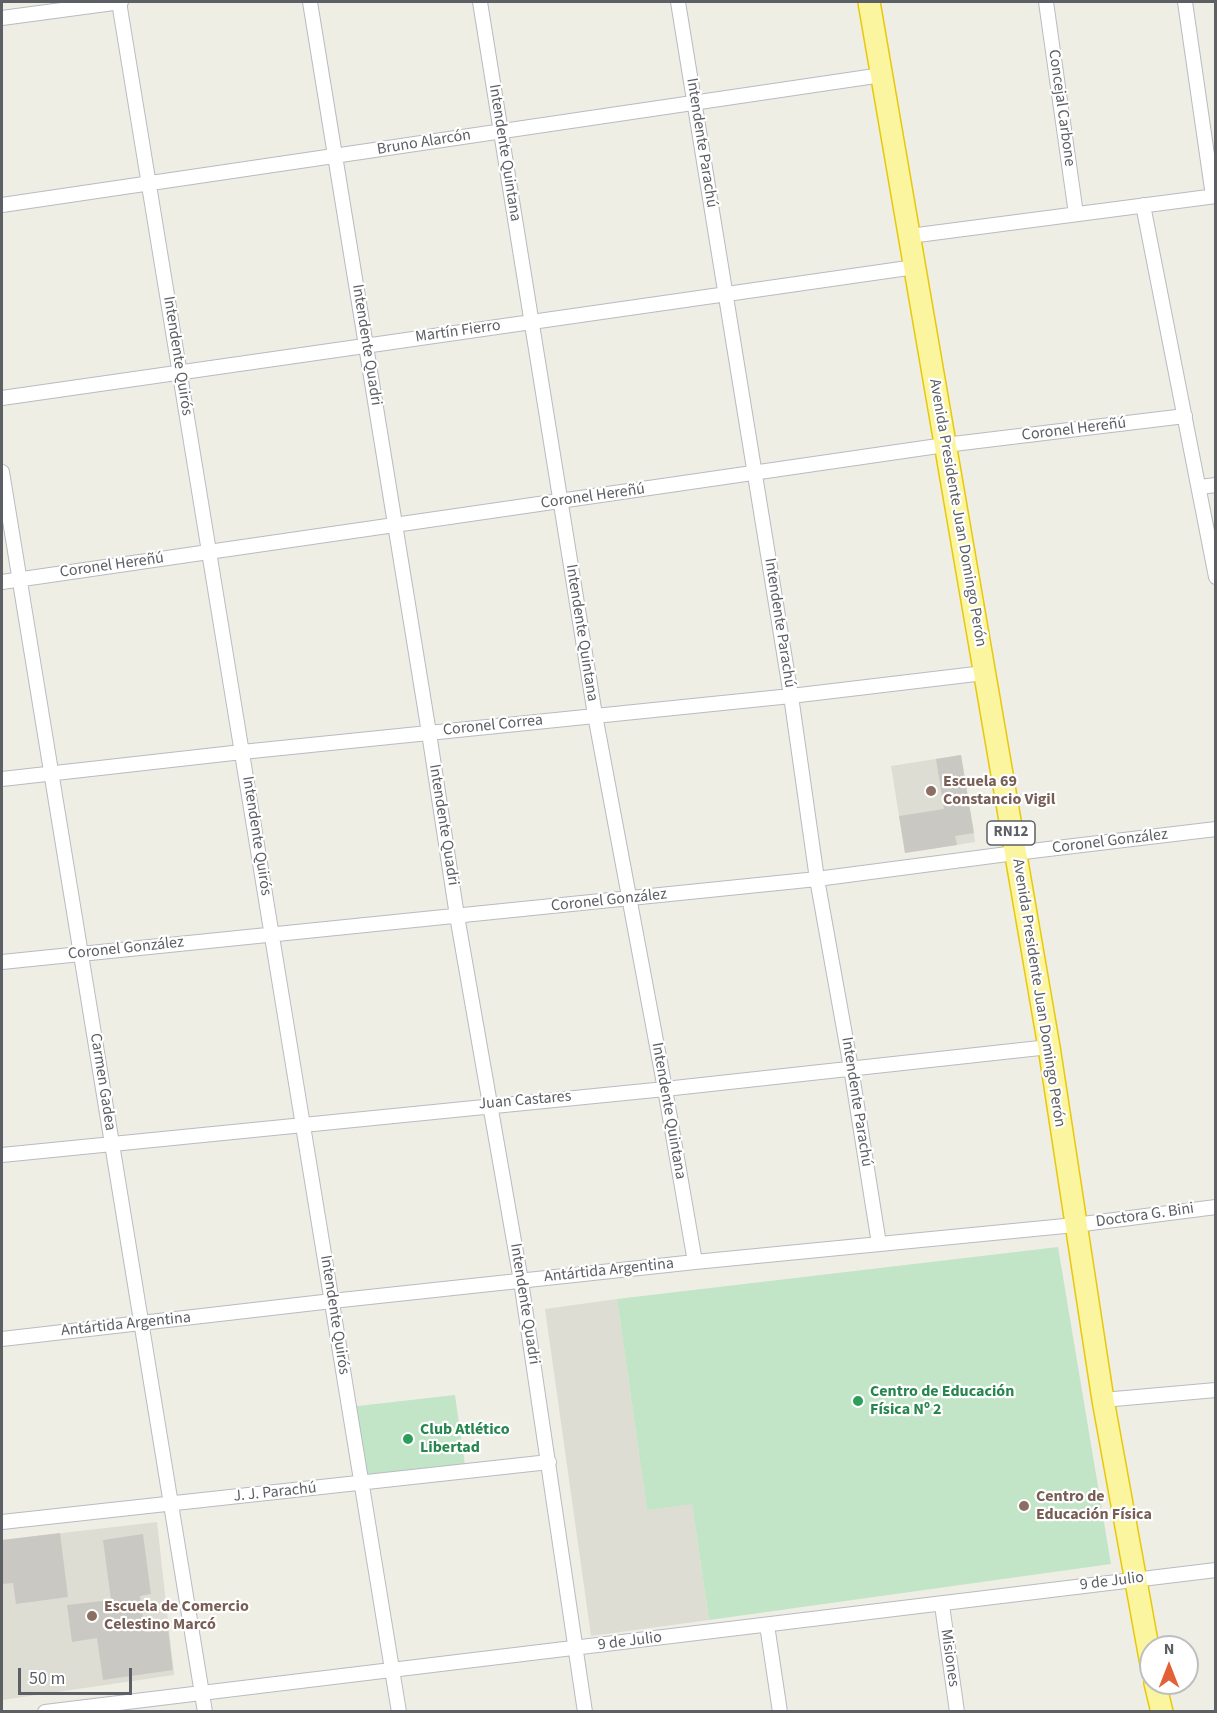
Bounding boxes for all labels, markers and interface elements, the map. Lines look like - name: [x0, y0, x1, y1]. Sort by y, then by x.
- street label: Concejal Carbone: [1043, 48, 1079, 168]
- street label: Intendente Parachú: [681, 77, 721, 209]
- street label: Intendente Quintana: [484, 83, 524, 223]
- street label: Bruno Alarcón: [376, 126, 472, 160]
- street label: Intendente Quadri: [347, 283, 385, 407]
- street label: Intendente Quirós: [158, 295, 196, 417]
- street label: Martín Fierro: [414, 317, 502, 347]
- street label: Avenida Presidente Juan Domingo Perón: [924, 378, 990, 648]
- street label: Coronel Hereñú: [1021, 414, 1127, 446]
- street label: Coronel Hereñú: [540, 480, 646, 514]
- street label: Coronel Hereñú: [59, 549, 165, 583]
- street label: Intendente Parachú: [759, 557, 799, 689]
- street label: Intendente Quintana: [561, 563, 601, 703]
- street label: Coronel Correa: [442, 711, 544, 741]
- street label: Intendente Quadri: [424, 763, 462, 887]
- place label: Escuela 69 Constancio Vigil: [943, 772, 1055, 810]
- street label: Intendente Quirós: [237, 775, 275, 897]
- marker: Escuela 69 Constancio Vigil: [924, 784, 938, 798]
- road number: RN12: [987, 821, 1035, 845]
- street label: Coronel González: [1051, 825, 1169, 859]
- street label: Avenida Presidente Juan Domingo Perón: [1007, 857, 1069, 1129]
- street label: Coronel González: [550, 885, 668, 917]
- street label: Coronel González: [67, 933, 185, 965]
- street label: Carmen Gadea: [85, 1032, 119, 1132]
- street label: Intendente Parachú: [836, 1036, 876, 1168]
- street label: Intendente Quintana: [647, 1041, 689, 1181]
- street label: Juan Castares: [478, 1087, 572, 1115]
- street label: Doctora G. Bini: [1095, 1200, 1195, 1232]
- street label: Intendente Quadri: [505, 1242, 543, 1366]
- street label: Intendente Quirós: [315, 1254, 353, 1376]
- street label: Antártida Argentina: [543, 1255, 675, 1287]
- street label: Antártida Argentina: [60, 1309, 192, 1341]
- place label: Centro de Educación Física Nº 2: [870, 1382, 1014, 1420]
- marker: Centro de Educación Física Nº 2: [851, 1394, 865, 1408]
- place label: Club Atlético Libertad: [420, 1420, 510, 1458]
- marker: Club Atlético Libertad: [401, 1432, 415, 1446]
- street label: J. J. Parachú: [233, 1479, 317, 1507]
- place label: Centro de Educación Física: [1036, 1487, 1152, 1525]
- marker: Centro de Educación Física: [1017, 1499, 1031, 1513]
- street label: 9 de Julio: [1079, 1569, 1145, 1595]
- place label: Escuela de Comercio Celestino Marcó: [104, 1597, 249, 1635]
- marker: Escuela de Comercio Celestino Marcó: [85, 1609, 99, 1623]
- street label: Misiones: [935, 1628, 963, 1688]
- street label: 9 de Julio: [597, 1629, 663, 1655]
- north arrow: [1139, 1635, 1199, 1695]
- text: N: [1164, 1638, 1174, 1660]
- scale bar: [21, 1656, 135, 1694]
- text: 50 m: [29, 1666, 65, 1691]

